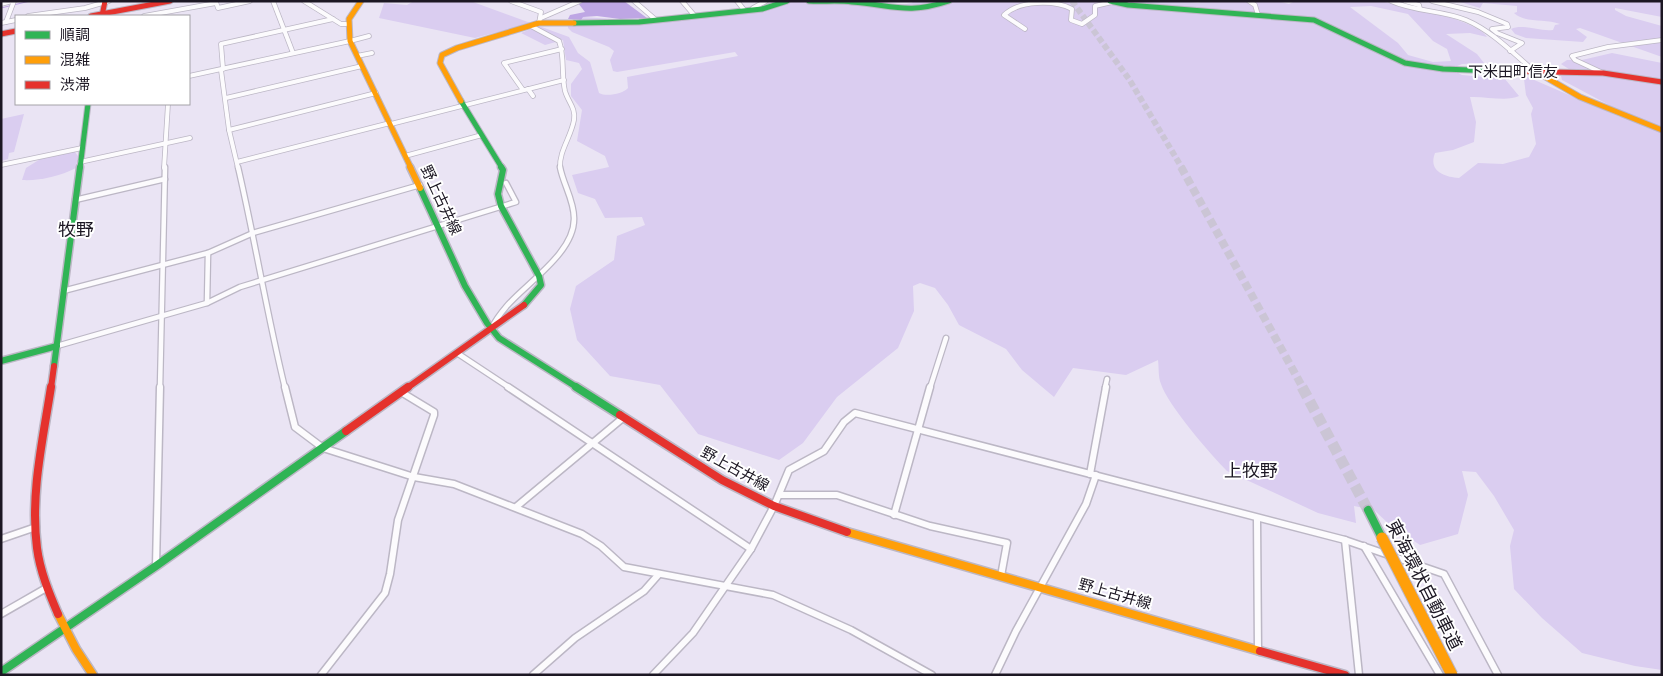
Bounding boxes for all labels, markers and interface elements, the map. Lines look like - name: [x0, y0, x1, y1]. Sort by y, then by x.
- legend: [15, 15, 190, 105]
- text: 順調: [60, 26, 90, 44]
- text: 混雑: [60, 51, 90, 69]
- district label: 下米田町信友: [1468, 63, 1558, 81]
- text: 渋滞: [60, 76, 90, 94]
- street label: 野上古井線: [417, 162, 465, 238]
- district label: 牧野: [58, 219, 94, 241]
- street label: 野上古井線: [698, 443, 772, 495]
- district label: 上牧野: [1224, 460, 1278, 482]
- street label: 東海環状自動車道: [1382, 516, 1466, 654]
- street label: 野上古井線: [1076, 575, 1154, 613]

